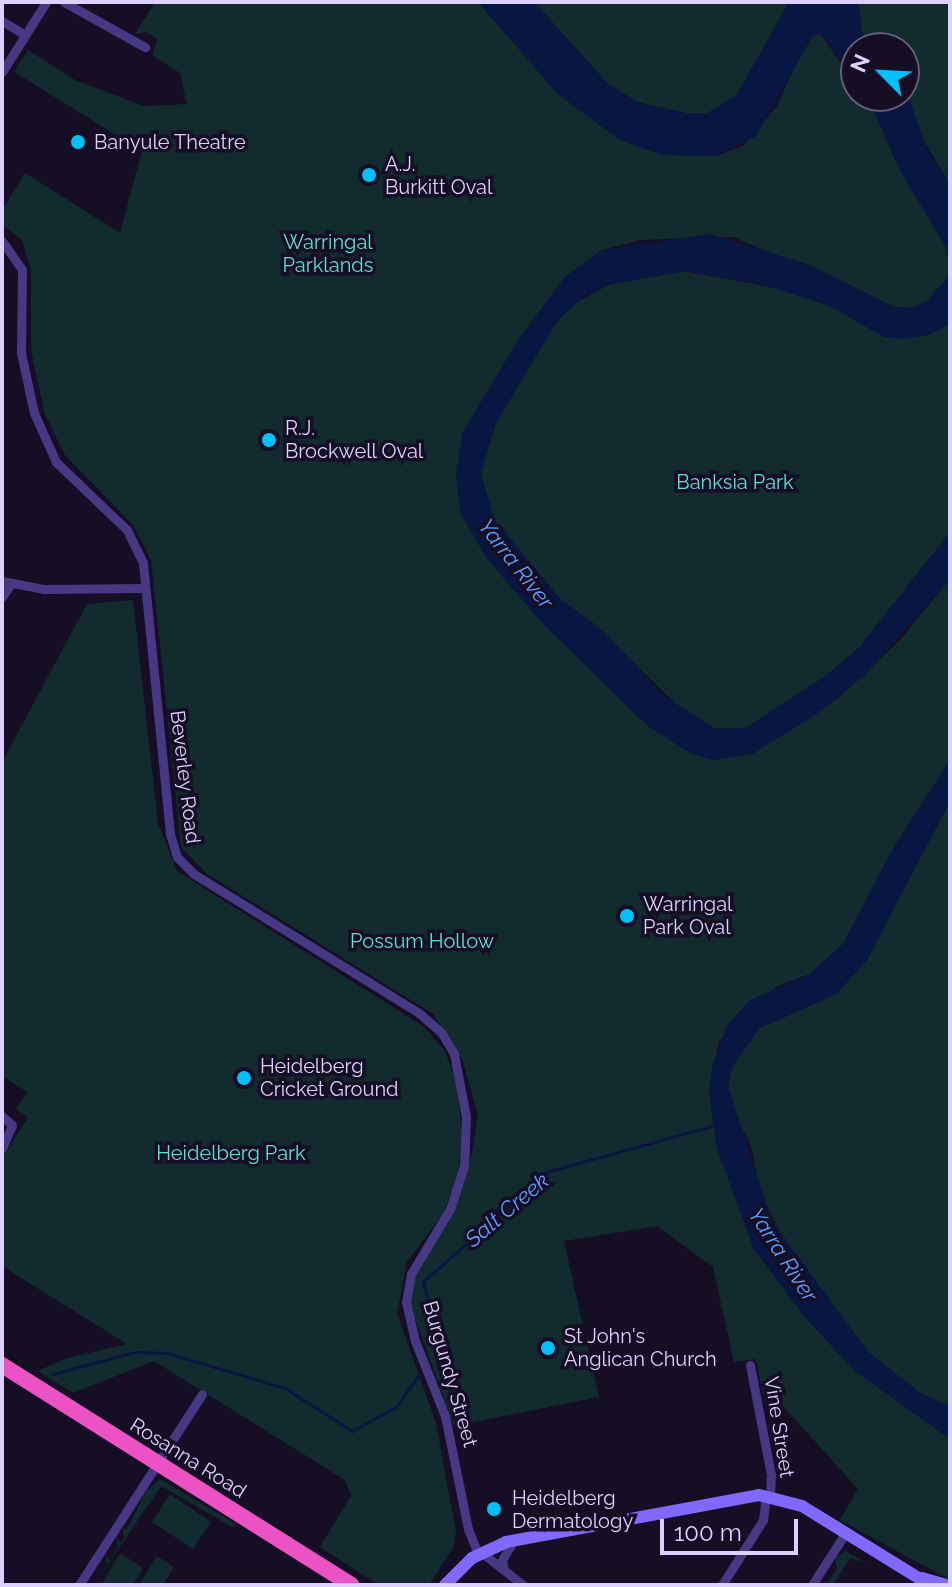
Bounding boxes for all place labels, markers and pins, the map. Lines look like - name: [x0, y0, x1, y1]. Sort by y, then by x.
- place label: Banyule Theatre: [94, 130, 246, 154]
- marker: Banyule Theatre: [69, 133, 87, 151]
- place label: A.J. Burkitt Oval: [385, 152, 492, 199]
- marker: A.J. Burkitt Oval: [360, 166, 378, 184]
- place label: R.J. Brockwell Oval: [285, 416, 424, 463]
- marker: R.J. Brockwell Oval: [260, 431, 278, 449]
- place label: Warringal Park Oval: [643, 892, 733, 939]
- marker: Warringal Park Oval: [618, 907, 636, 925]
- place label: Heidelberg Cricket Ground: [260, 1054, 398, 1101]
- marker: Heidelberg Cricket Ground: [235, 1069, 253, 1087]
- place label: St John's Anglican Church: [564, 1324, 717, 1371]
- marker: St John's Anglican Church: [539, 1339, 557, 1357]
- place label: Heidelberg Dermatology: [512, 1486, 633, 1533]
- marker: Heidelberg Dermatology: [483, 1498, 505, 1520]

